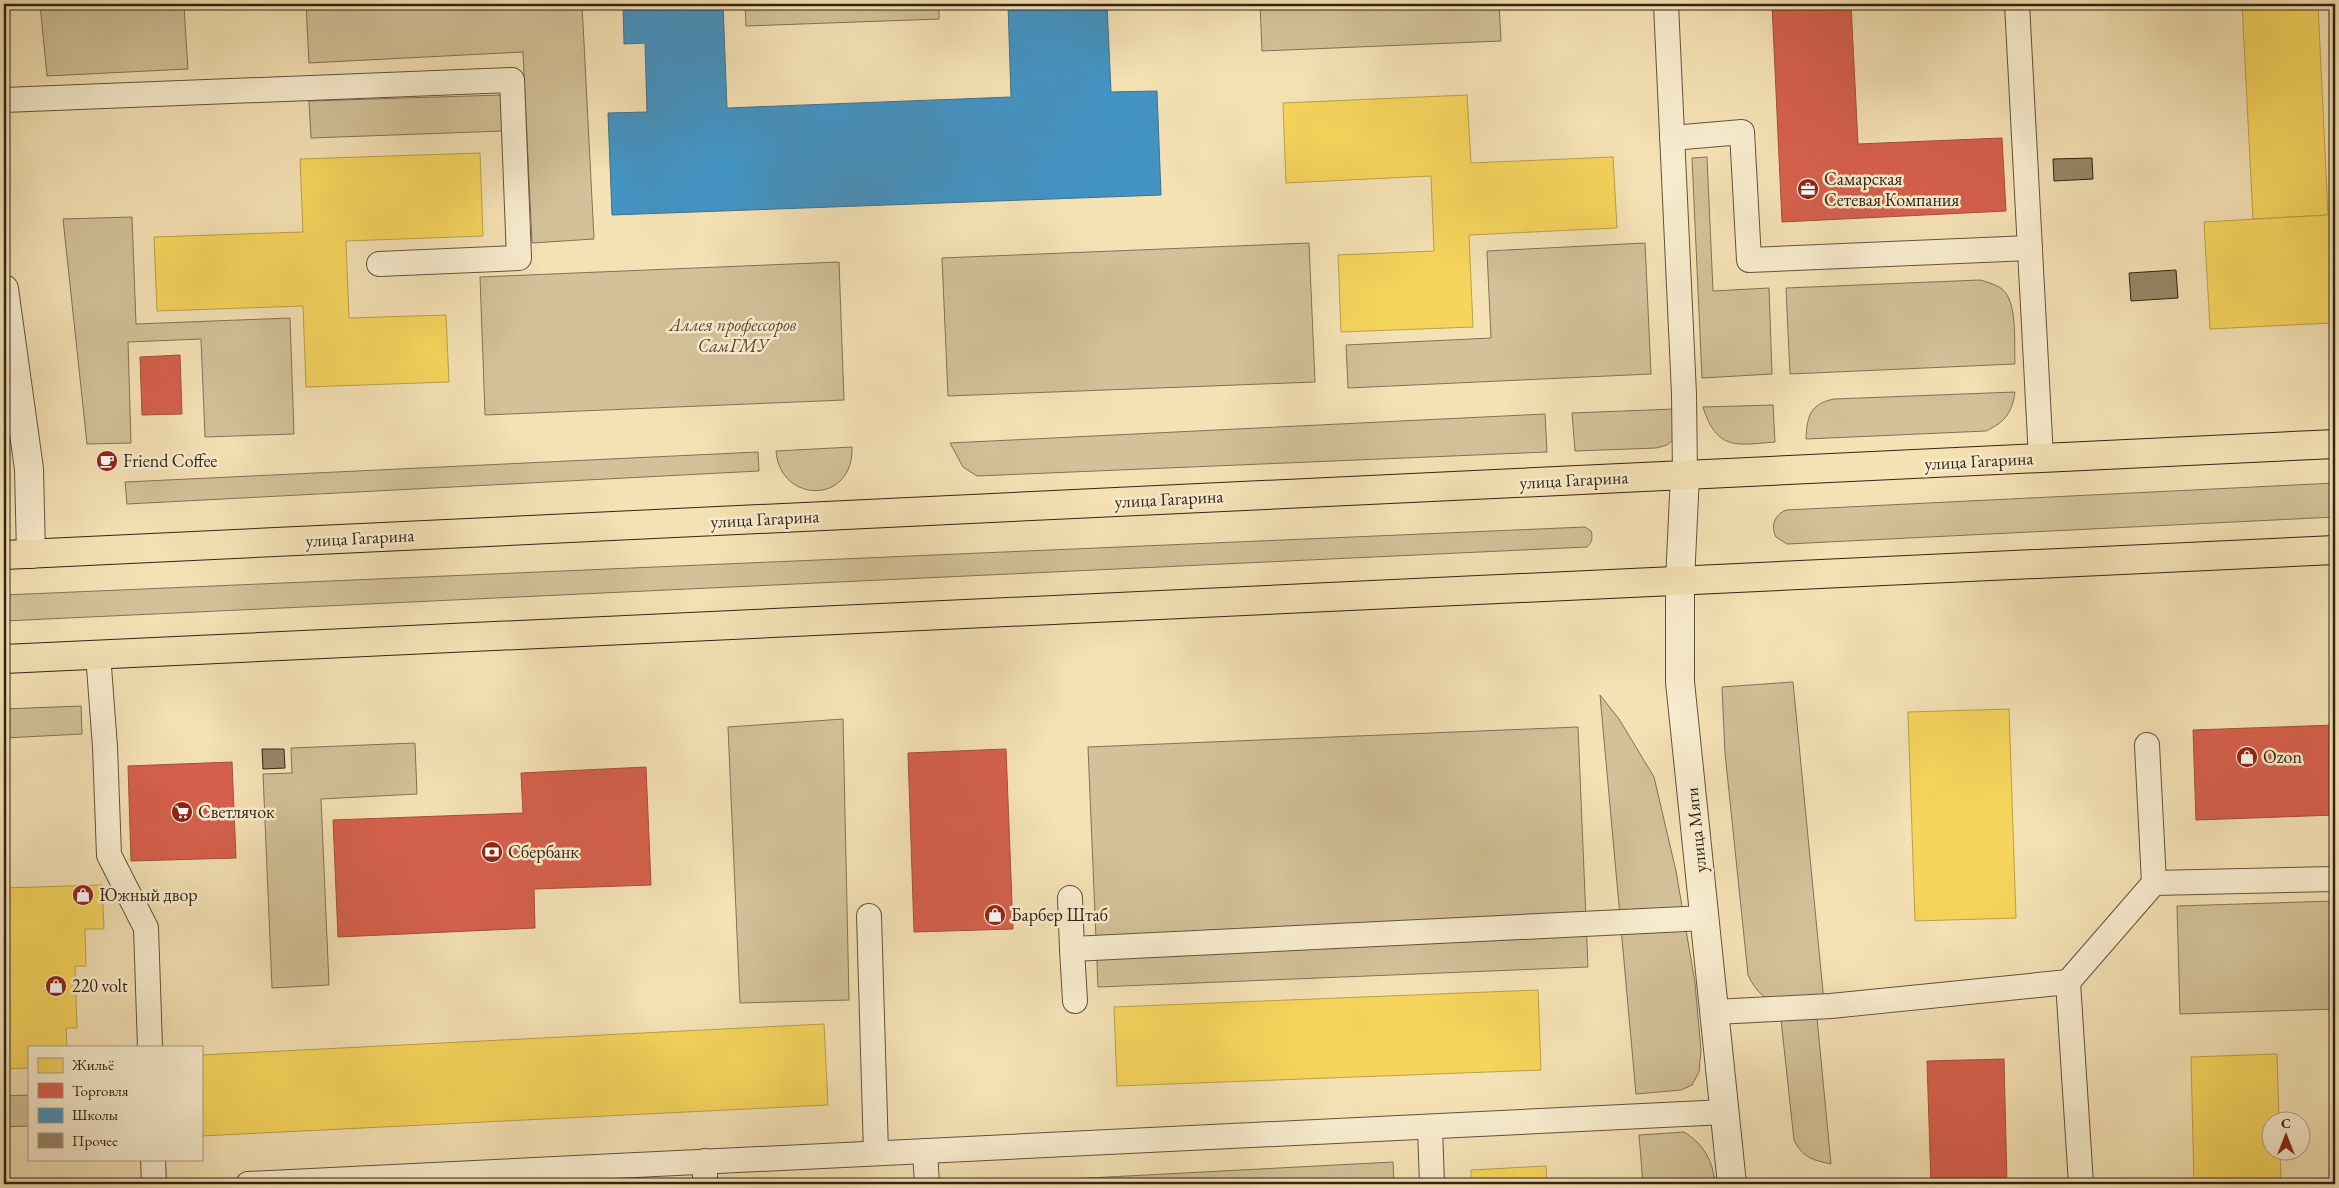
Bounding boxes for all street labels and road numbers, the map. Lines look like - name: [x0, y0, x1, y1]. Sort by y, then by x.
- street label: улица Гагарина: [1924, 446, 2035, 475]
- street label: улица Гагарина: [1519, 465, 1630, 494]
- street label: улица Гагарина: [1114, 484, 1225, 513]
- street label: улица Гагарина: [710, 504, 821, 533]
- street label: улица Гагарина: [305, 523, 416, 552]
- street label: улица Мяги: [1680, 786, 1711, 874]

